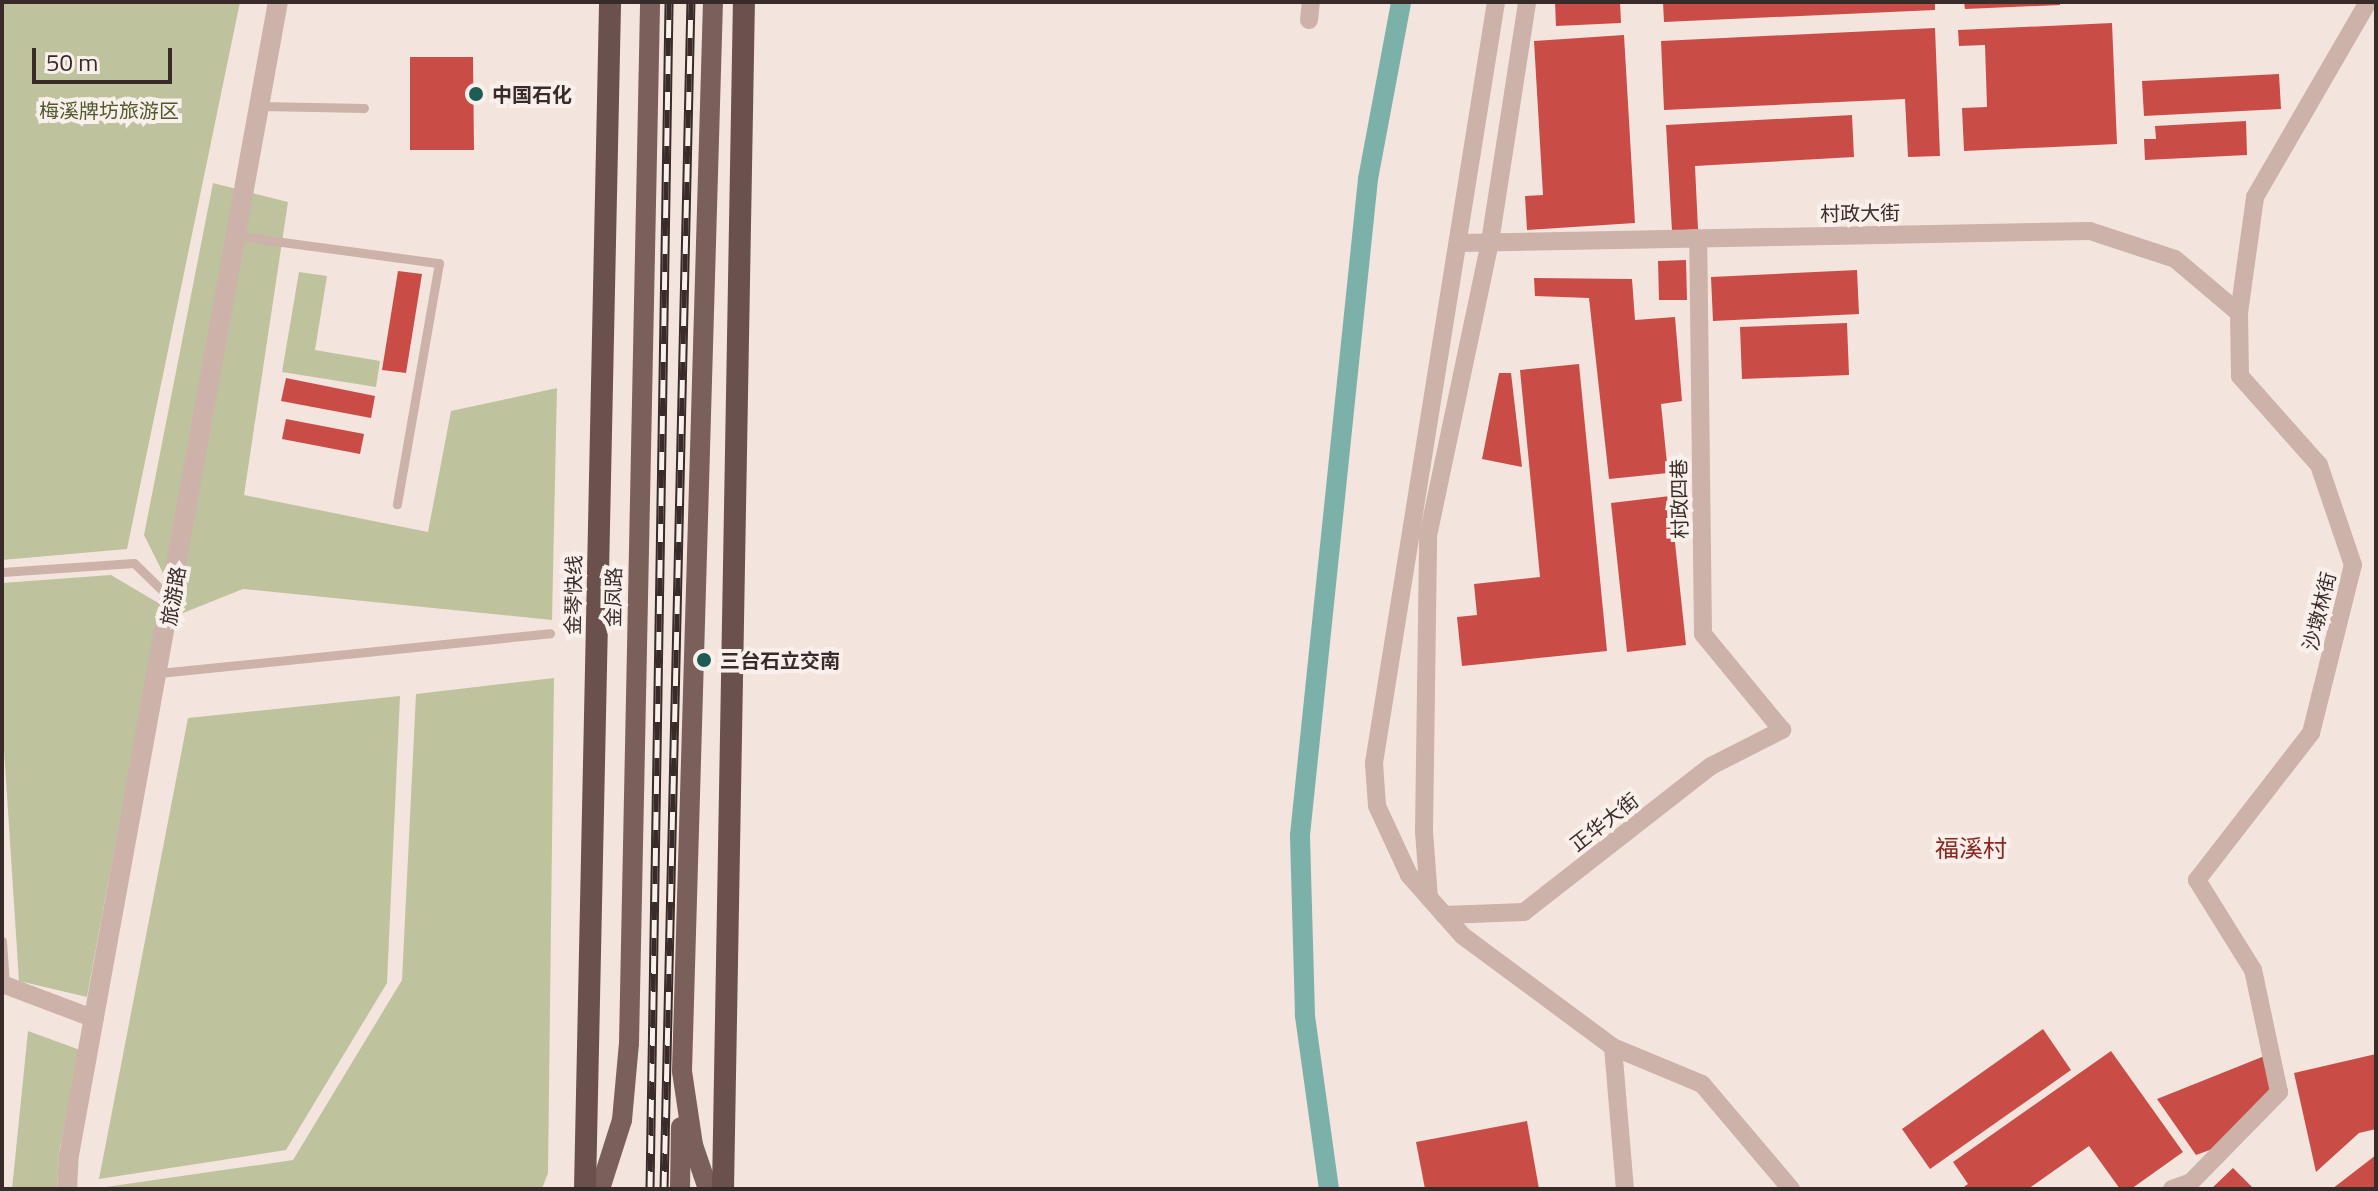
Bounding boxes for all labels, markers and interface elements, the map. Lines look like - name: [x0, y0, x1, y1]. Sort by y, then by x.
- scale bar: [36, 32, 176, 82]
- text: 50 m: [46, 44, 98, 80]
- place label: 中国石化: [492, 82, 572, 106]
- marker: 中国石化: [467, 85, 485, 103]
- park label: 梅溪牌坊旅游区: [39, 98, 179, 122]
- street label: 村政大街: [1820, 200, 1900, 226]
- street label: 村政四巷: [1666, 459, 1692, 539]
- street label: 金琴快线: [560, 555, 586, 635]
- street label: 旅游路: [156, 564, 190, 628]
- street label: 金凤路: [600, 567, 626, 627]
- street label: 沙墩林街: [2298, 569, 2340, 653]
- place label: 三台石立交南: [720, 648, 840, 672]
- marker: 三台石立交南: [695, 651, 713, 669]
- street label: 正华大街: [1565, 788, 1643, 856]
- district label: 福溪村: [1935, 835, 2007, 863]

